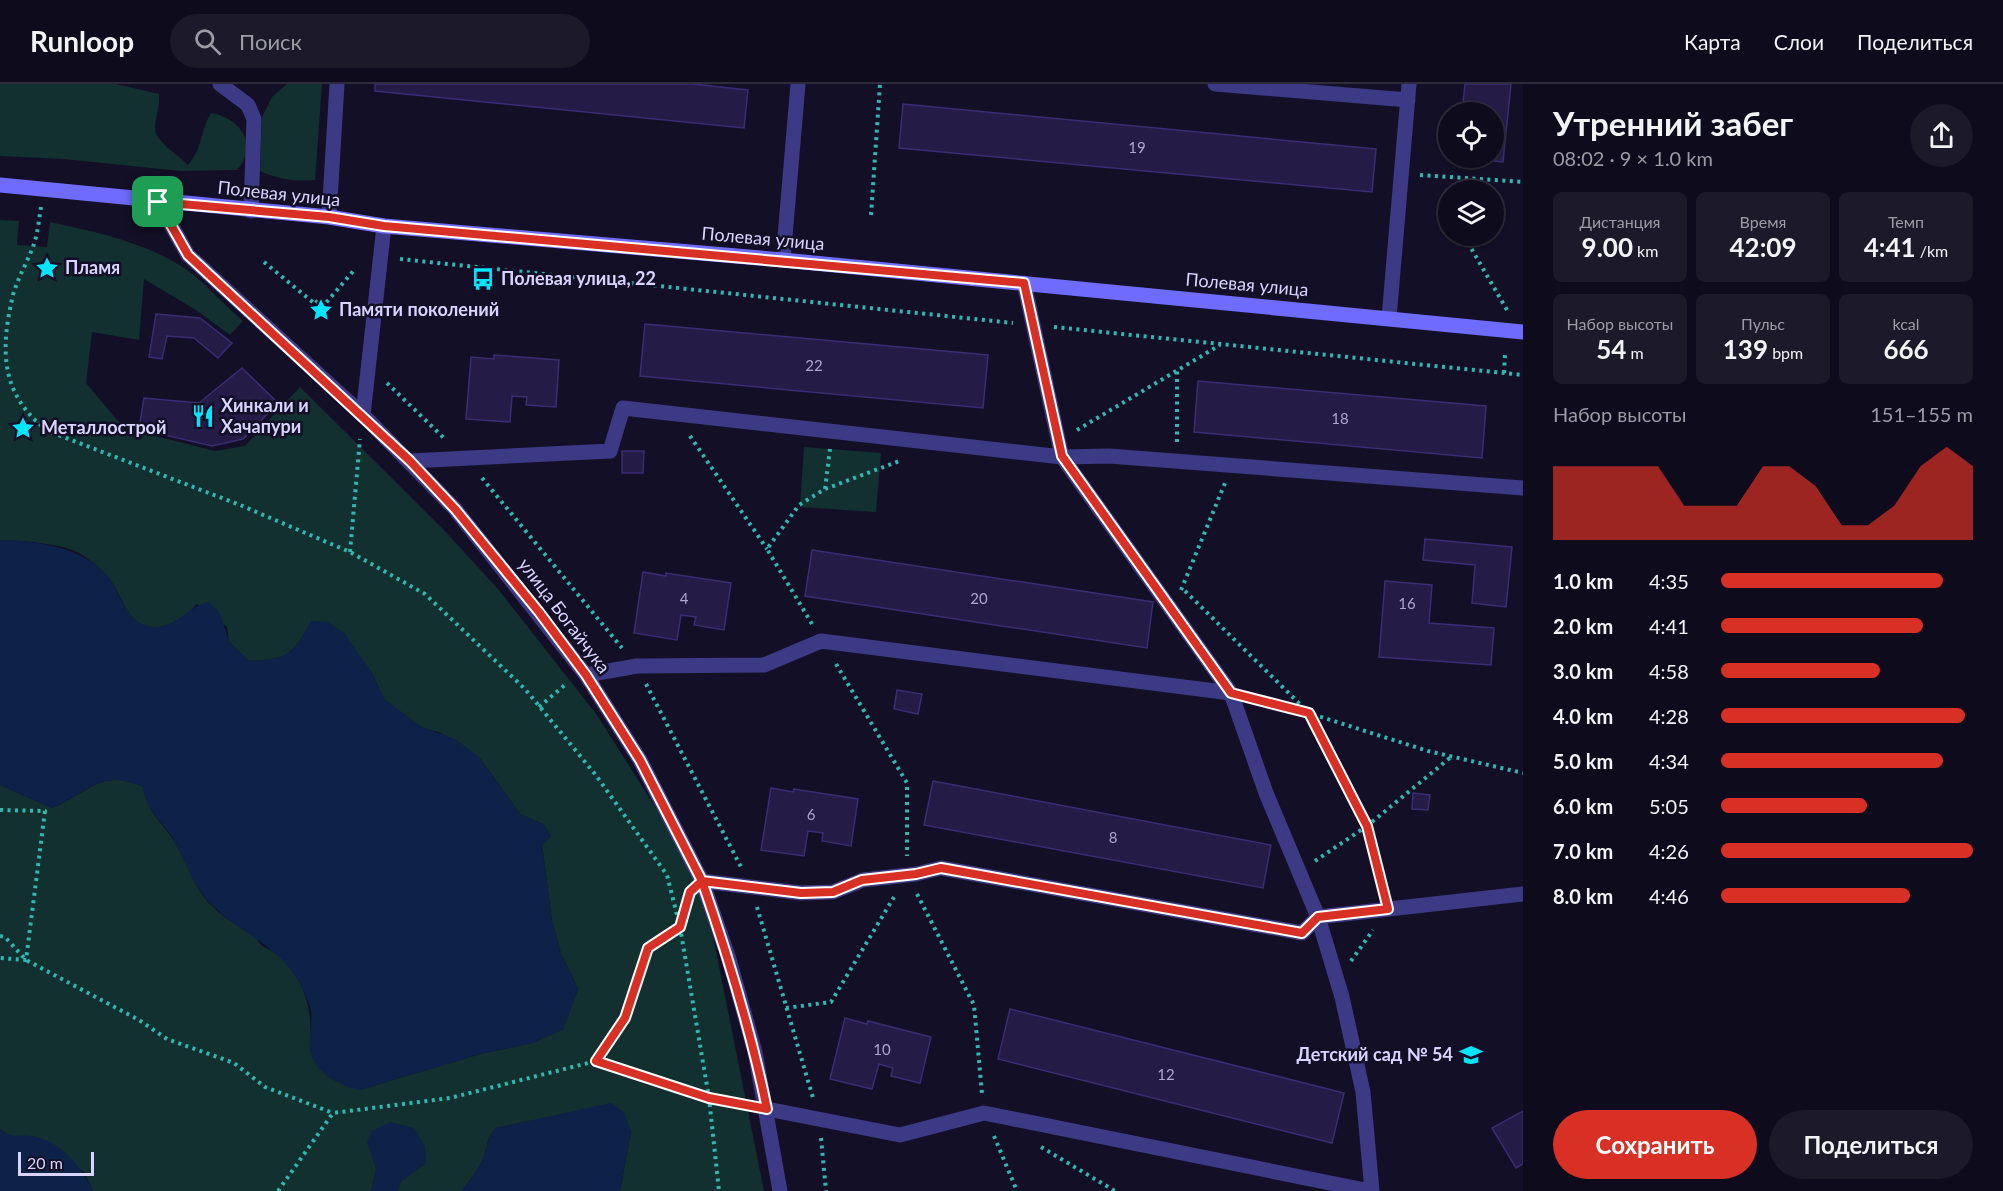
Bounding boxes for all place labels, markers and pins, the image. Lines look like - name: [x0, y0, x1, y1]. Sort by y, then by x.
- pin: [132, 176, 183, 227]
- place icon: Пламя: [34, 255, 60, 281]
- place label: Пламя: [65, 256, 120, 278]
- bus stop icon: Полевая улица, 22: [470, 266, 496, 292]
- place label: Полевая улица, 22: [501, 267, 656, 289]
- place icon: Памяти поколений: [308, 297, 334, 323]
- place label: Памяти поколений: [339, 298, 499, 320]
- place label: Хинкали и Хачапури: [221, 394, 309, 437]
- restaurant icon: Хинкали и Хачапури: [190, 403, 216, 429]
- place icon: Металлострой: [10, 415, 36, 441]
- place label: Металлострой: [41, 416, 166, 438]
- school or university icon: Детский сад № 54: [1458, 1042, 1484, 1068]
- place label: Детский сад № 54: [1297, 1043, 1453, 1065]

